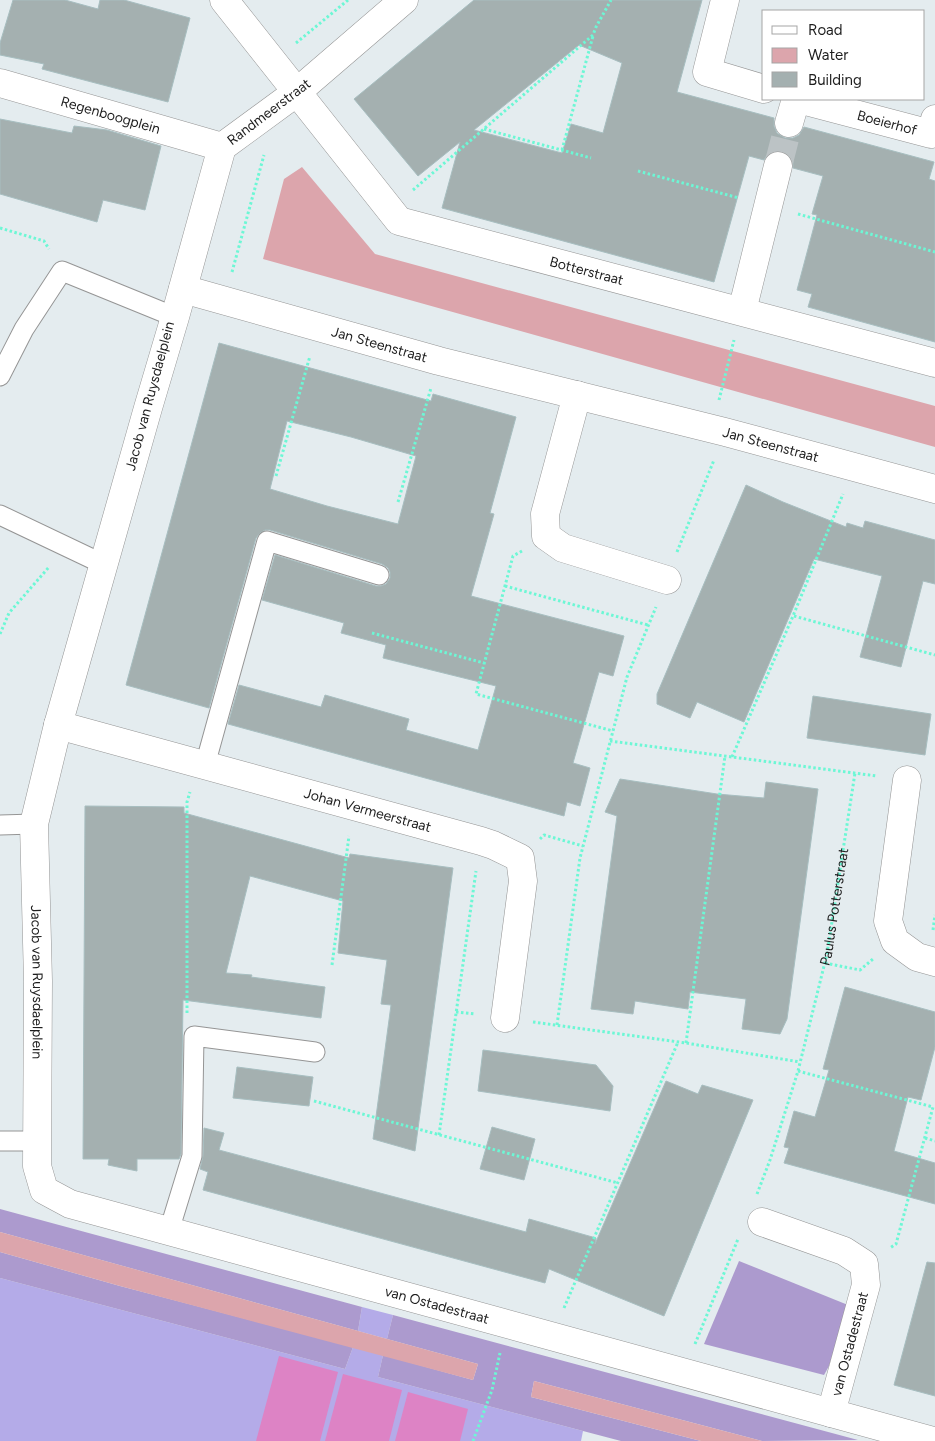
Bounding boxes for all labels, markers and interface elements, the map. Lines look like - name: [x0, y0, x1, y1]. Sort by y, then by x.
- legend: [762, 10, 925, 100]
- text: Road: [808, 21, 843, 39]
- text: Water: [808, 46, 848, 64]
- text: Building: [808, 71, 862, 89]
- street label: Randmeerstraat: [224, 75, 314, 149]
- street label: Regenboogplein: [59, 92, 162, 137]
- street label: Boeierhof: [855, 106, 919, 139]
- street label: Botterstraat: [548, 253, 625, 289]
- street label: Jacob van Ruysdaelplein: [122, 319, 178, 472]
- street label: Jan Steenstraat: [330, 323, 429, 366]
- street label: Jan Steenstraat: [721, 423, 821, 466]
- street label: Johan Vermeerstraat: [302, 784, 433, 835]
- street label: Paulus Potterstraat: [816, 847, 852, 967]
- street label: Jacob van Ruysdaelplein: [28, 905, 47, 1059]
- street label: van Ostadestraat: [383, 1282, 491, 1327]
- street label: van Ostadestraat: [828, 1290, 872, 1398]

